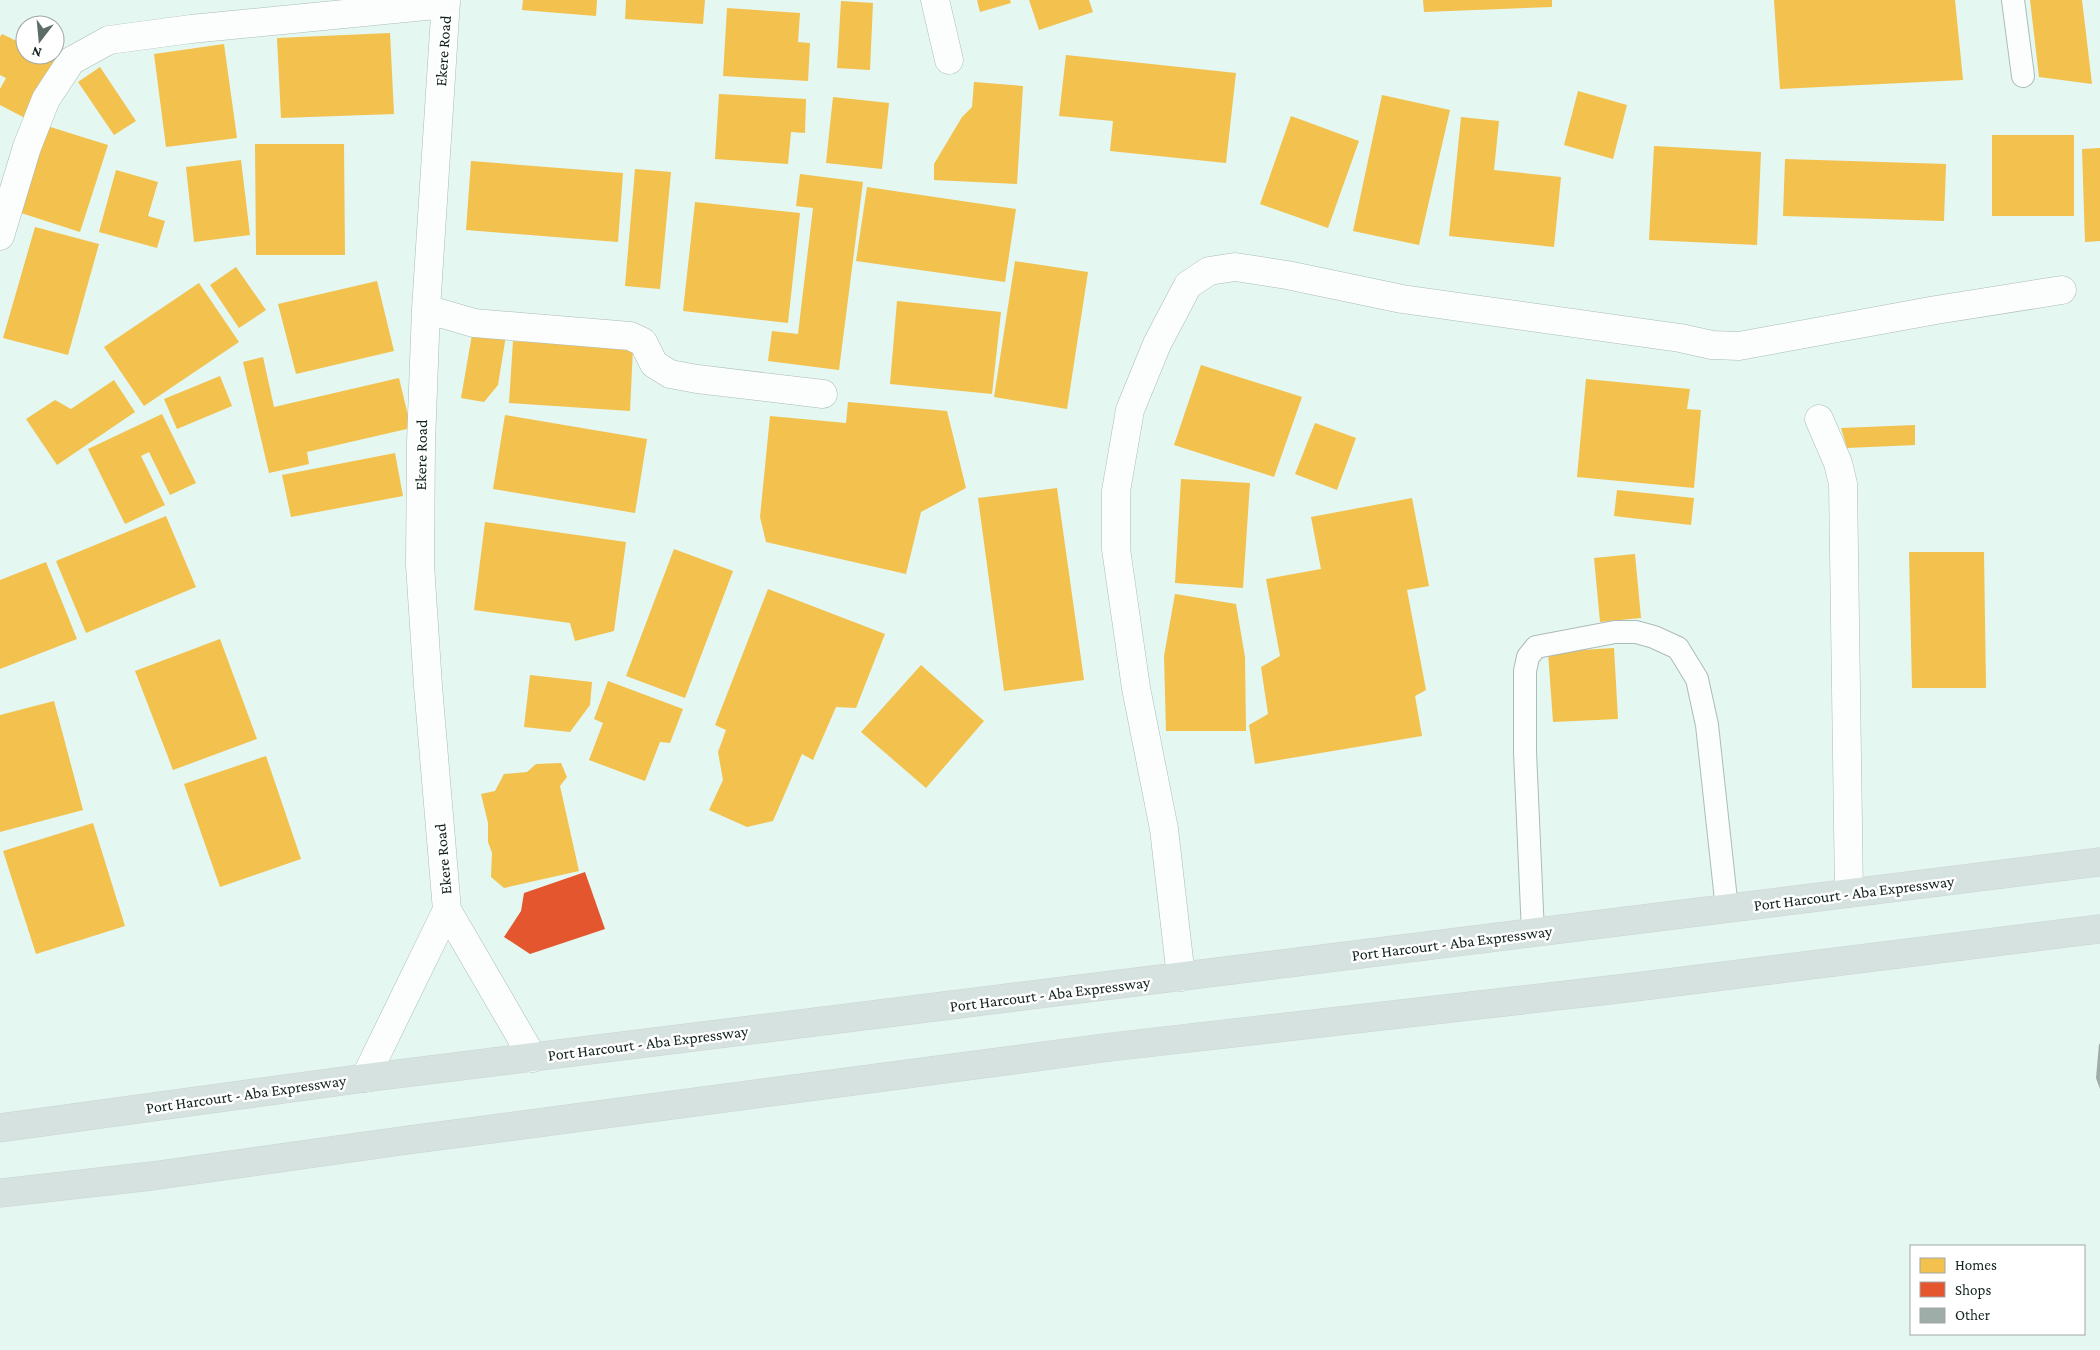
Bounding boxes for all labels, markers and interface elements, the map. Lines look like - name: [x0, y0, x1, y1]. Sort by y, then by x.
- street label: Ekere Road: [432, 14, 454, 87]
- north arrow: [15, 15, 65, 65]
- text: N: [29, 43, 43, 62]
- street label: Ekere Road: [412, 419, 430, 491]
- street label: Ekere Road: [431, 822, 455, 895]
- street label: Port Harcourt - Aba Expressway: [1753, 872, 1956, 915]
- street label: Port Harcourt - Aba Expressway: [1351, 922, 1554, 965]
- street label: Port Harcourt - Aba Expressway: [949, 973, 1152, 1016]
- street label: Port Harcourt - Aba Expressway: [547, 1022, 750, 1065]
- street label: Port Harcourt - Aba Expressway: [145, 1071, 348, 1117]
- legend: [1910, 1245, 2085, 1335]
- text: Homes: [1955, 1257, 1997, 1273]
- text: Shops: [1955, 1282, 1991, 1299]
- text: Other: [1955, 1307, 1991, 1323]

